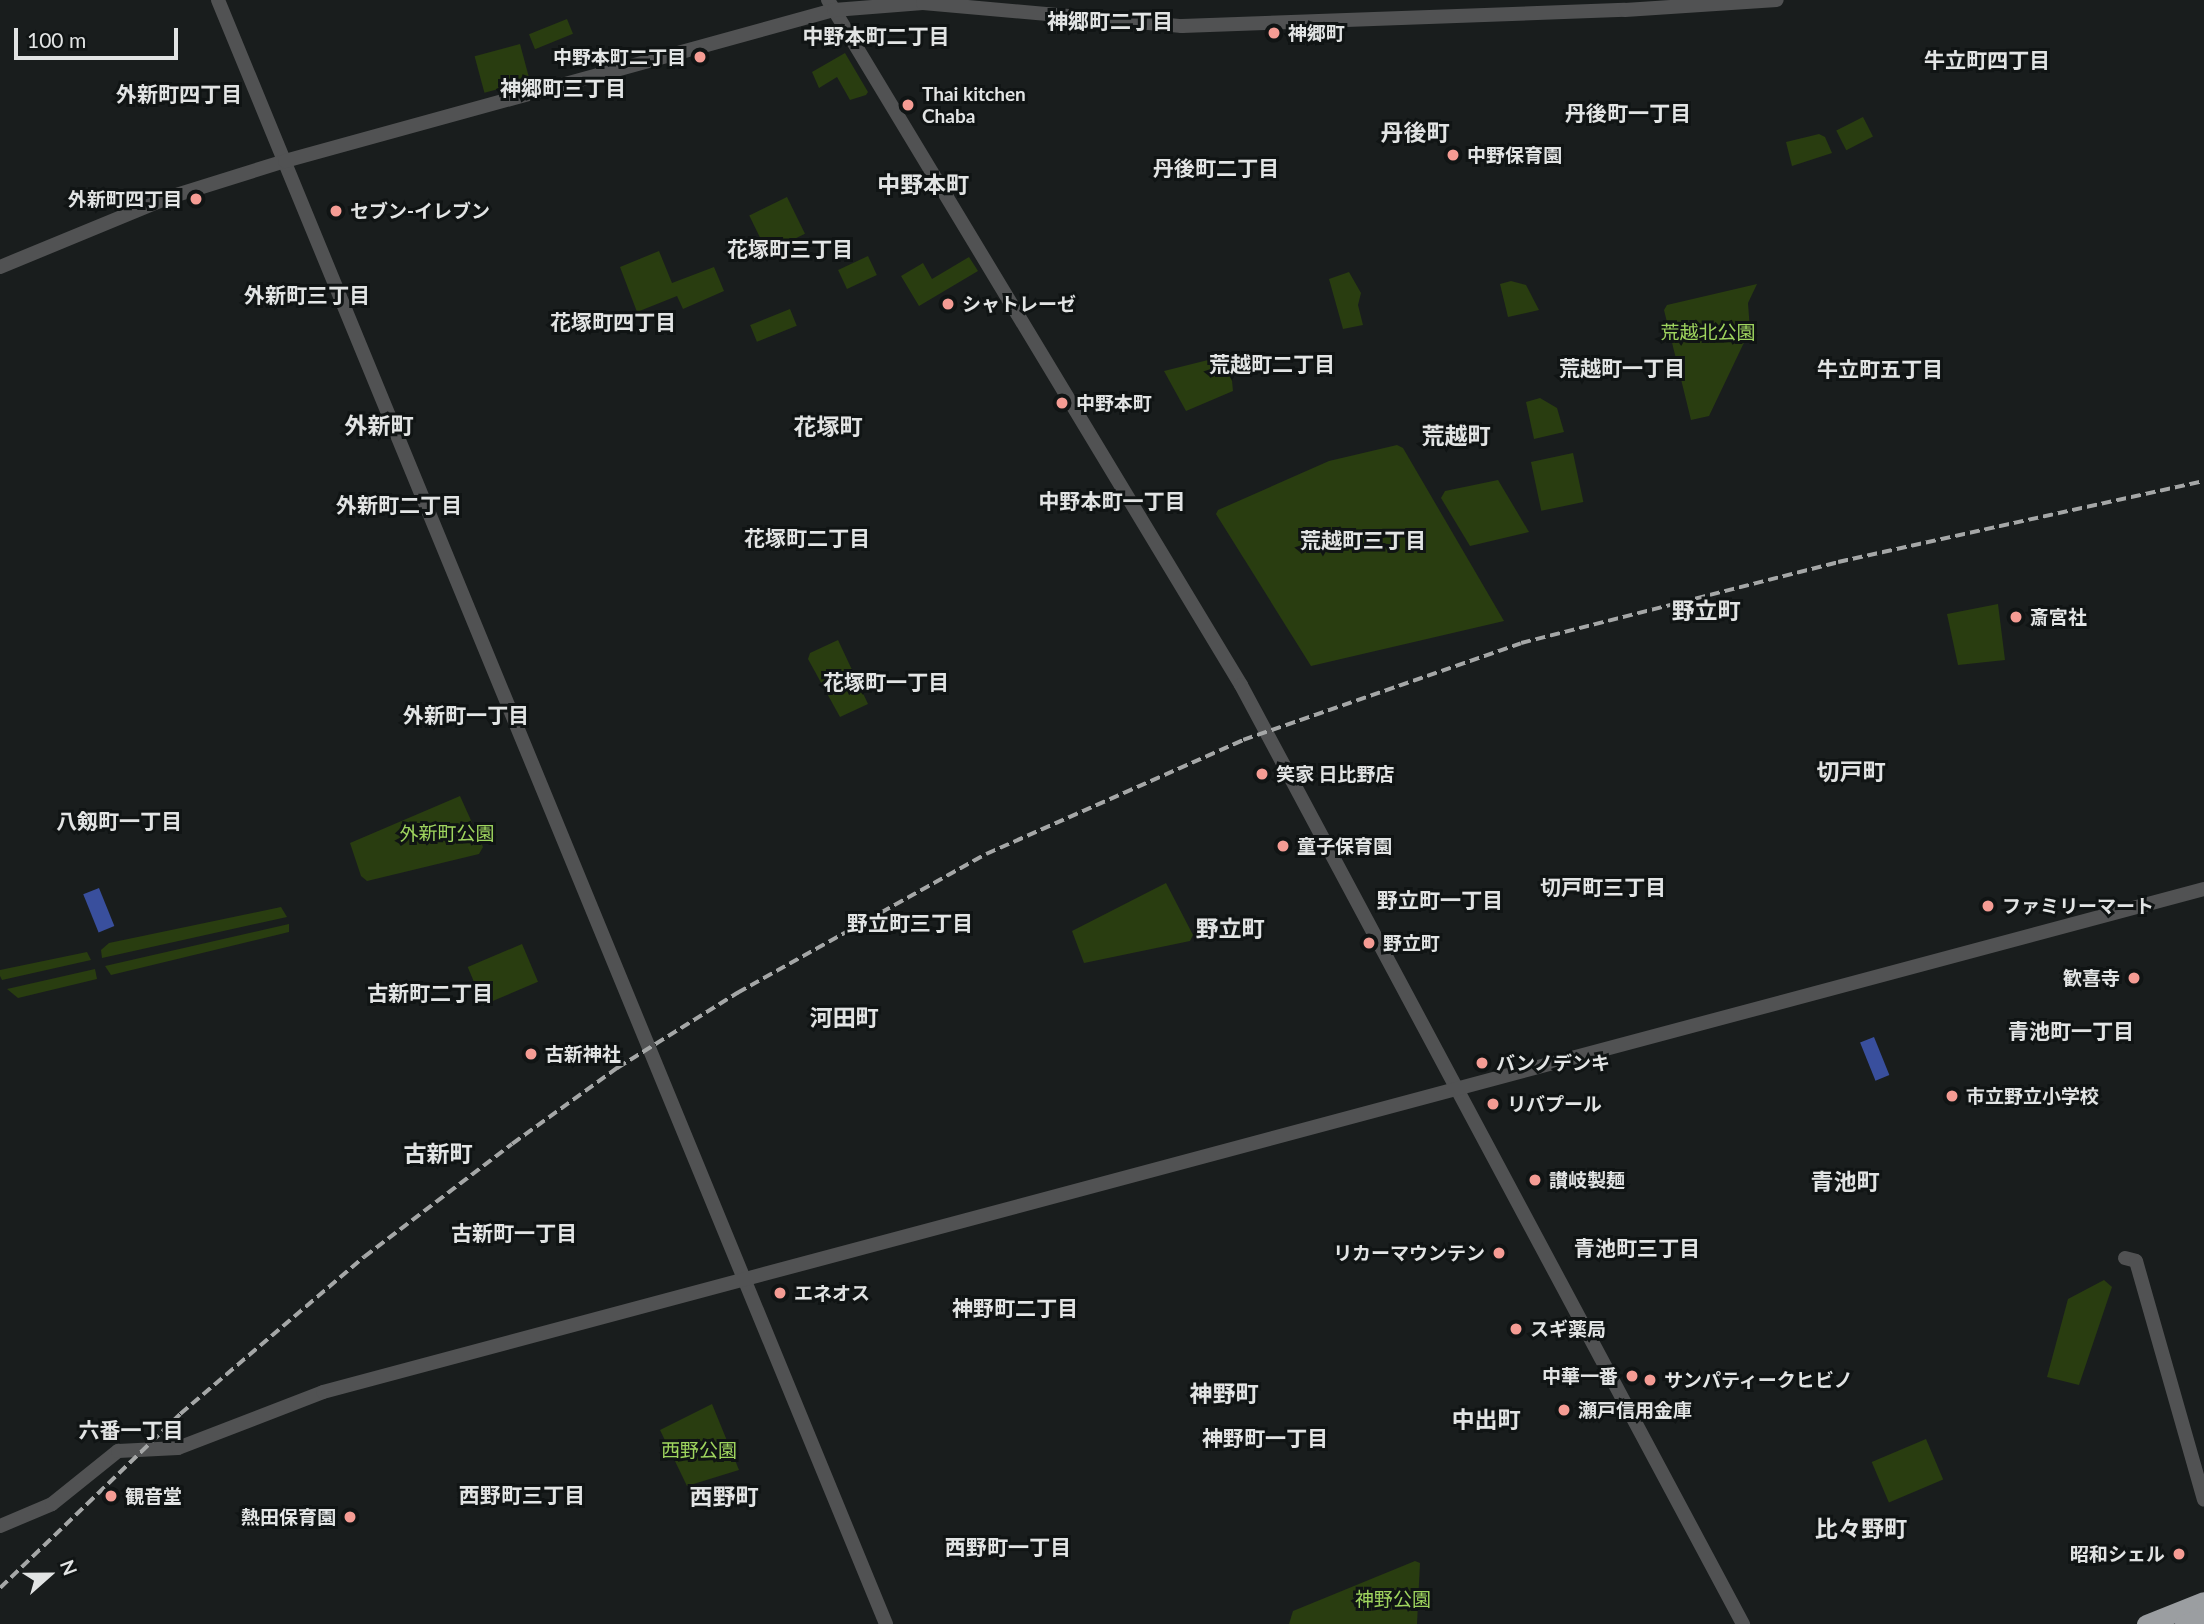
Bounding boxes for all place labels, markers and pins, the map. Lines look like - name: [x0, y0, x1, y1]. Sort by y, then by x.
- place label: 神郷町: [1288, 22, 1345, 44]
- marker: 神郷町: [1266, 25, 1282, 41]
- place label: 中野本町二丁目: [553, 46, 686, 68]
- marker: 中野本町二丁目: [692, 49, 708, 65]
- place label: Thai kitchen Chaba: [922, 83, 1026, 127]
- marker: Thai kitchen Chaba: [900, 97, 916, 113]
- place label: 中野保育園: [1467, 144, 1562, 166]
- marker: 中野保育園: [1445, 147, 1461, 163]
- place label: 外新町四丁目: [68, 188, 182, 210]
- marker: 外新町四丁目: [188, 191, 204, 207]
- place label: セブン-イレブン: [350, 200, 490, 222]
- marker: セブン-イレブン: [328, 203, 344, 219]
- place label: シャトレーゼ: [962, 293, 1076, 315]
- marker: シャトレーゼ: [940, 296, 956, 312]
- place label: 中野本町: [1076, 392, 1152, 414]
- marker: 中野本町: [1054, 395, 1070, 411]
- place label: 斎宮社: [2030, 606, 2087, 628]
- marker: 斎宮社: [2008, 609, 2024, 625]
- place label: 笑家 日比野店: [1276, 763, 1395, 785]
- marker: 笑家 日比野店: [1254, 766, 1270, 782]
- place label: 童子保育園: [1297, 835, 1392, 857]
- marker: 童子保育園: [1275, 838, 1291, 854]
- place label: ファミリーマート: [2002, 895, 2154, 917]
- marker: ファミリーマート: [1980, 898, 1996, 914]
- place label: 野立町: [1383, 932, 1440, 954]
- marker: 野立町: [1361, 935, 1377, 951]
- place label: 歓喜寺: [2063, 967, 2120, 989]
- marker: 歓喜寺: [2126, 970, 2142, 986]
- place label: 古新神社: [545, 1043, 621, 1065]
- marker: 古新神社: [523, 1046, 539, 1062]
- place label: バンノデンキ: [1496, 1052, 1610, 1074]
- marker: バンノデンキ: [1474, 1055, 1490, 1071]
- place label: 市立野立小学校: [1966, 1085, 2099, 1107]
- marker: 市立野立小学校: [1944, 1088, 1960, 1104]
- place label: リバプール: [1507, 1093, 1602, 1115]
- marker: リバプール: [1485, 1096, 1501, 1112]
- place label: 讃岐製麺: [1549, 1169, 1625, 1191]
- marker: 讃岐製麺: [1527, 1172, 1543, 1188]
- place label: リカーマウンテン: [1333, 1242, 1485, 1264]
- marker: リカーマウンテン: [1491, 1245, 1507, 1261]
- place label: エネオス: [794, 1282, 870, 1304]
- marker: エネオス: [772, 1285, 788, 1301]
- place label: スギ薬局: [1530, 1318, 1606, 1340]
- marker: スギ薬局: [1508, 1321, 1524, 1337]
- place label: 中華一番: [1542, 1365, 1618, 1387]
- marker: 中華一番: [1624, 1368, 1640, 1384]
- place label: サンパティークヒビノ: [1664, 1369, 1854, 1391]
- marker: サンパティークヒビノ: [1642, 1372, 1658, 1388]
- place label: 瀬戸信用金庫: [1578, 1399, 1692, 1421]
- marker: 瀬戸信用金庫: [1556, 1402, 1572, 1418]
- place label: 観音堂: [125, 1485, 182, 1507]
- marker: 観音堂: [103, 1488, 119, 1504]
- place label: 熱田保育園: [241, 1506, 336, 1528]
- marker: 熱田保育園: [342, 1509, 358, 1525]
- place label: 昭和シェル: [2070, 1543, 2165, 1565]
- marker: 昭和シェル: [2171, 1546, 2187, 1562]

